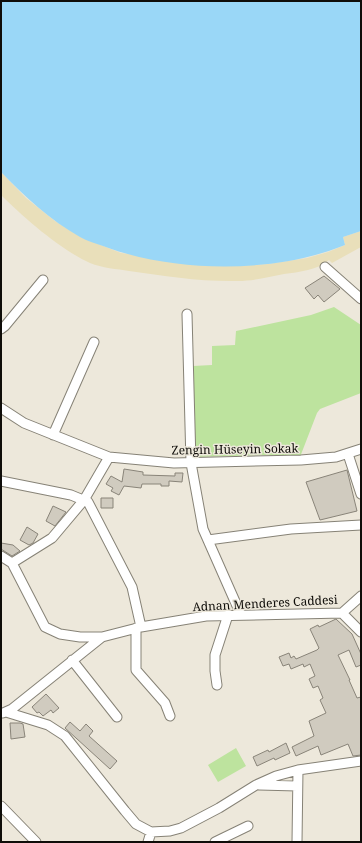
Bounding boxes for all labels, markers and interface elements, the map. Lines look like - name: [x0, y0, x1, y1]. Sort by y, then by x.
- street label: Zengin Hüseyin Sokak: [171, 439, 300, 459]
- street label: Adnan Menderes Caddesi: [192, 591, 338, 615]

